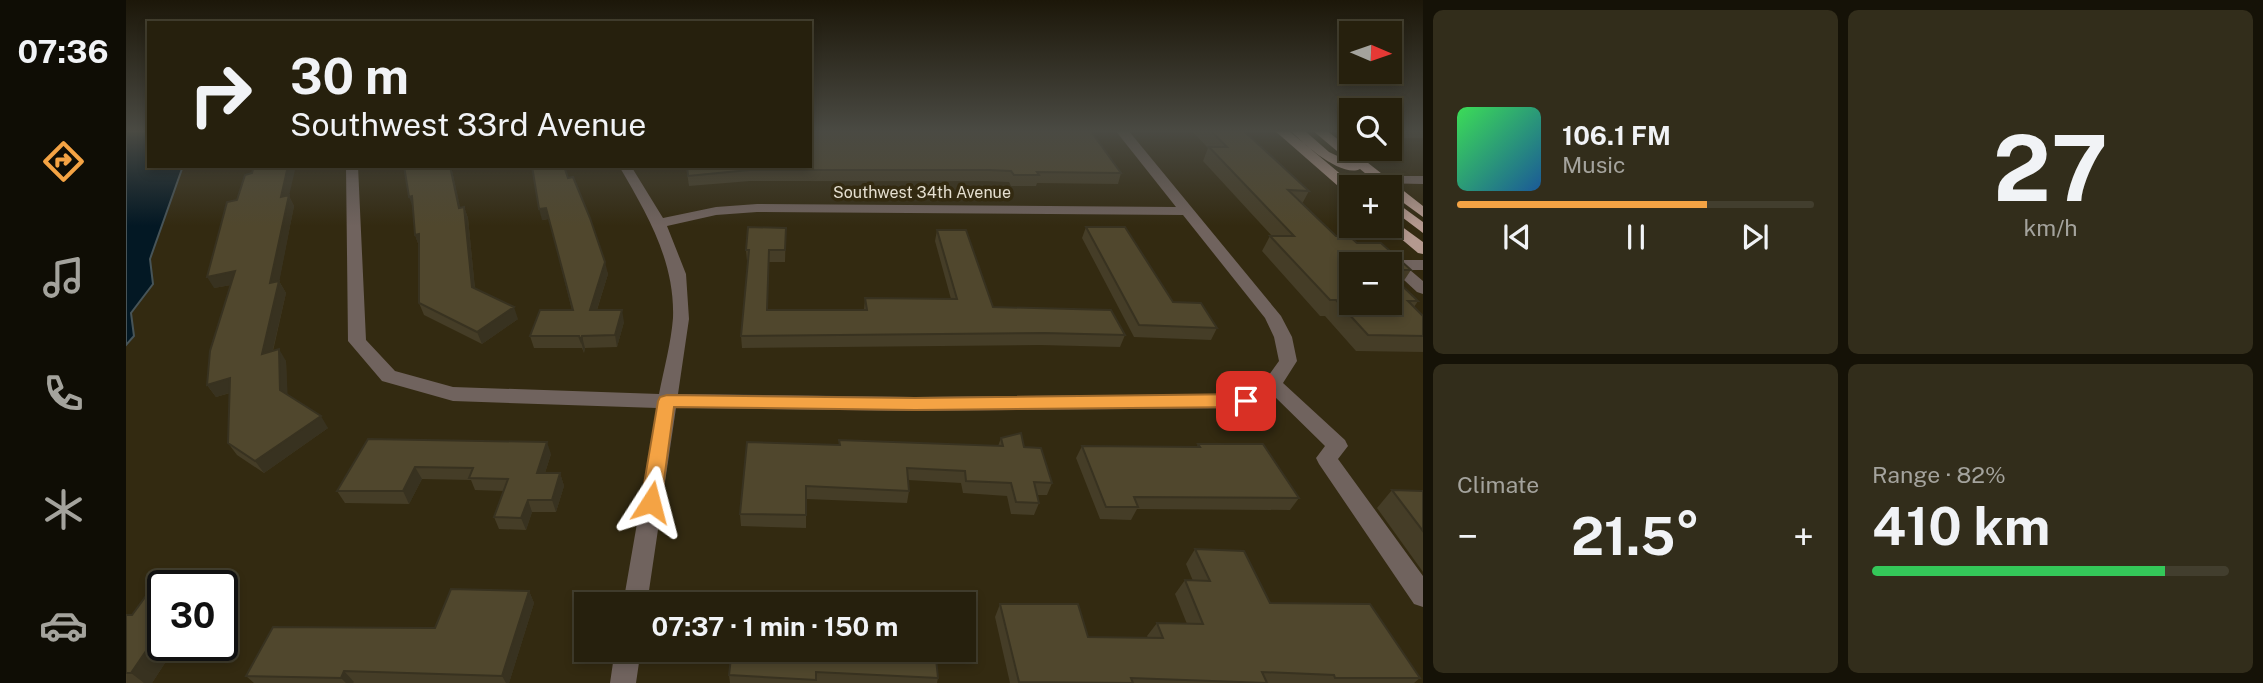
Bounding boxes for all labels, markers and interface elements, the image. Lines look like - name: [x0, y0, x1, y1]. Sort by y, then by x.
- north arrow: [1339, 21, 1402, 84]
- map controls: [1339, 21, 1402, 315]
- text: 07:36: [17, 33, 109, 70]
- text: 30 m: [290, 47, 409, 105]
- icon: right: [175, 49, 266, 140]
- button: search: [1339, 98, 1402, 161]
- text: Southwest 33rd Avenue: [290, 106, 646, 143]
- text: 27: [1993, 115, 2108, 221]
- text: 106.1 FM: [1562, 120, 1671, 151]
- icon: directions: [39, 137, 88, 186]
- text: Music: [1562, 151, 1626, 178]
- button: +: [1339, 175, 1402, 238]
- street label: Southwest 34th Avenue: [833, 183, 1011, 202]
- text: km/h: [2023, 214, 2078, 241]
- icon: previous: [1498, 218, 1536, 256]
- icon: pause: [1617, 218, 1655, 256]
- icon: next: [1736, 218, 1774, 256]
- button: −: [1339, 252, 1402, 315]
- icon: music: [39, 253, 88, 302]
- icon: phone: [39, 369, 88, 418]
- pin: [1216, 371, 1276, 431]
- icon: arrive: [1227, 382, 1265, 420]
- text: Range · 82%: [1872, 461, 2006, 488]
- position arrow: [614, 465, 688, 539]
- text: Climate: [1457, 471, 1539, 498]
- icon: climate: [39, 485, 88, 534]
- text: 410 km: [1872, 496, 2050, 557]
- text: 21.5°: [1571, 506, 1700, 567]
- text: −: [1457, 514, 1478, 559]
- text: +: [1793, 514, 1814, 559]
- speed limit sign: 30: [147, 570, 238, 661]
- icon: car: [39, 601, 88, 650]
- text: 07:37 · 1 min · 150 m: [652, 611, 898, 642]

